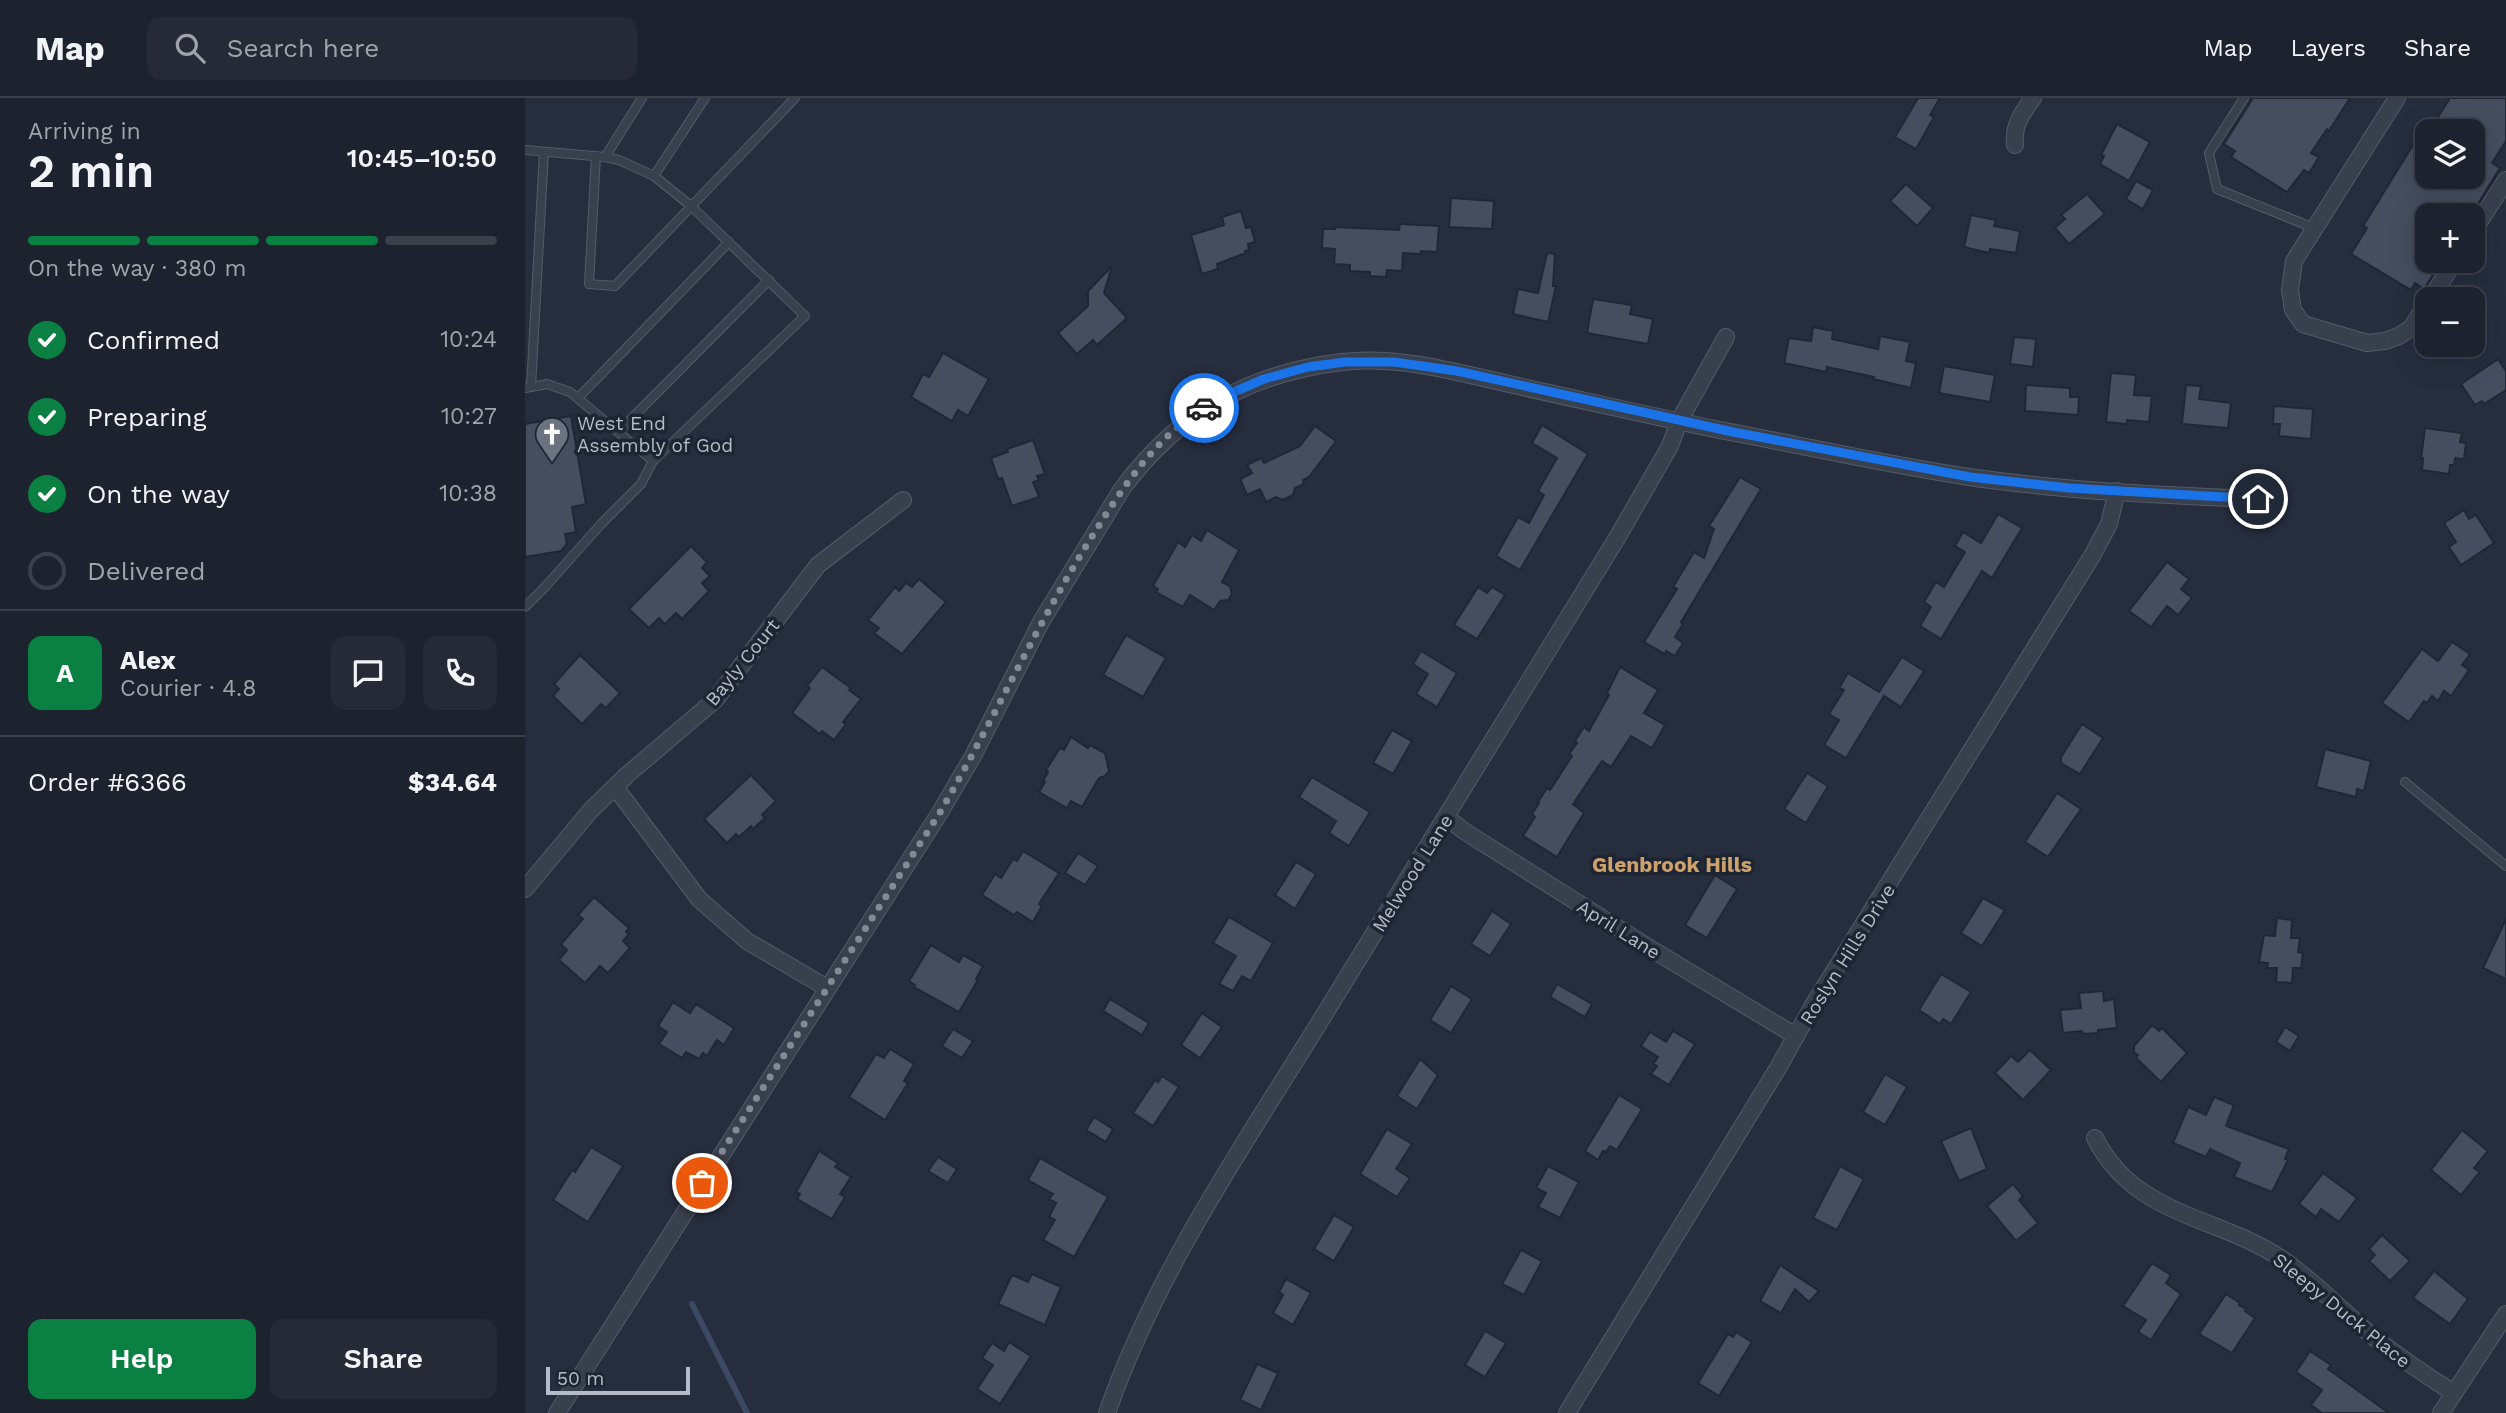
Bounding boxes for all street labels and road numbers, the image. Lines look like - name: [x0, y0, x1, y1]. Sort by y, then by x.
- street label: Bayly Court: [700, 614, 784, 710]
- street label: Melwood Lane: [1367, 810, 1458, 936]
- street label: Roslyn Hills Drive: [1795, 880, 1900, 1029]
- street label: April Lane: [1573, 895, 1665, 964]
- street label: Sleepy Duck Place: [2268, 1248, 2415, 1373]

